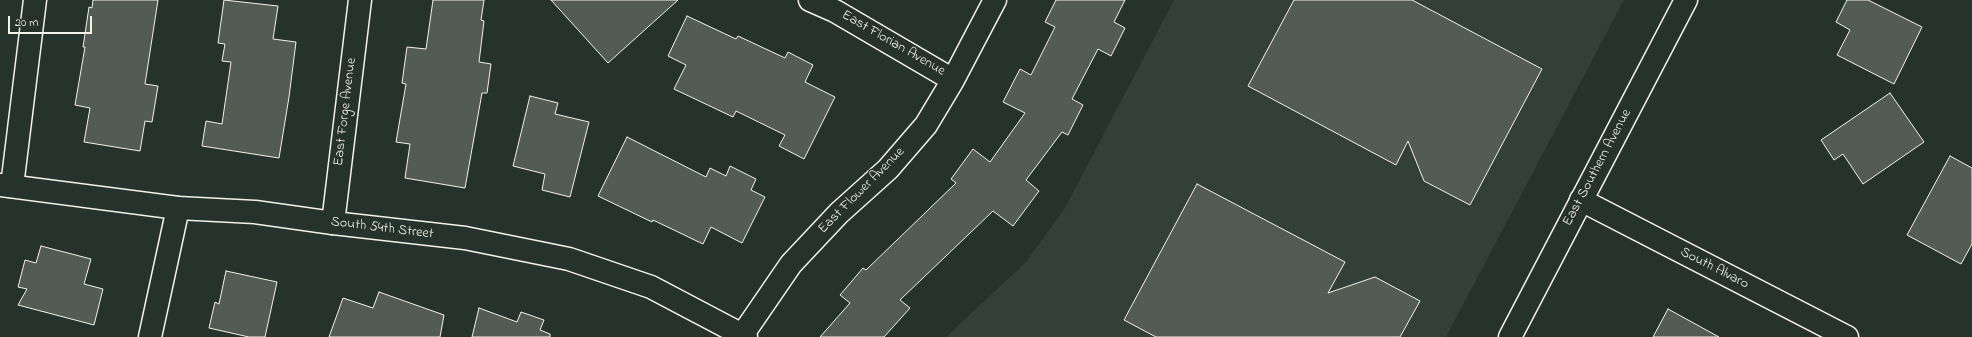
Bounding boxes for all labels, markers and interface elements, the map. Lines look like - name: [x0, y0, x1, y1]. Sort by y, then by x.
- scale bar: [10, 8, 94, 34]
- street label: East Florian Avenue: [838, 8, 948, 80]
- text: 20 m: [15, 14, 38, 32]
- street label: East Forge Avenue: [331, 57, 361, 167]
- street label: East Southern Avenue: [1560, 107, 1636, 229]
- street label: East Flower Avenue: [815, 144, 909, 238]
- street label: South 54th Street: [330, 214, 434, 244]
- street label: South Alvaro: [1677, 245, 1751, 293]

